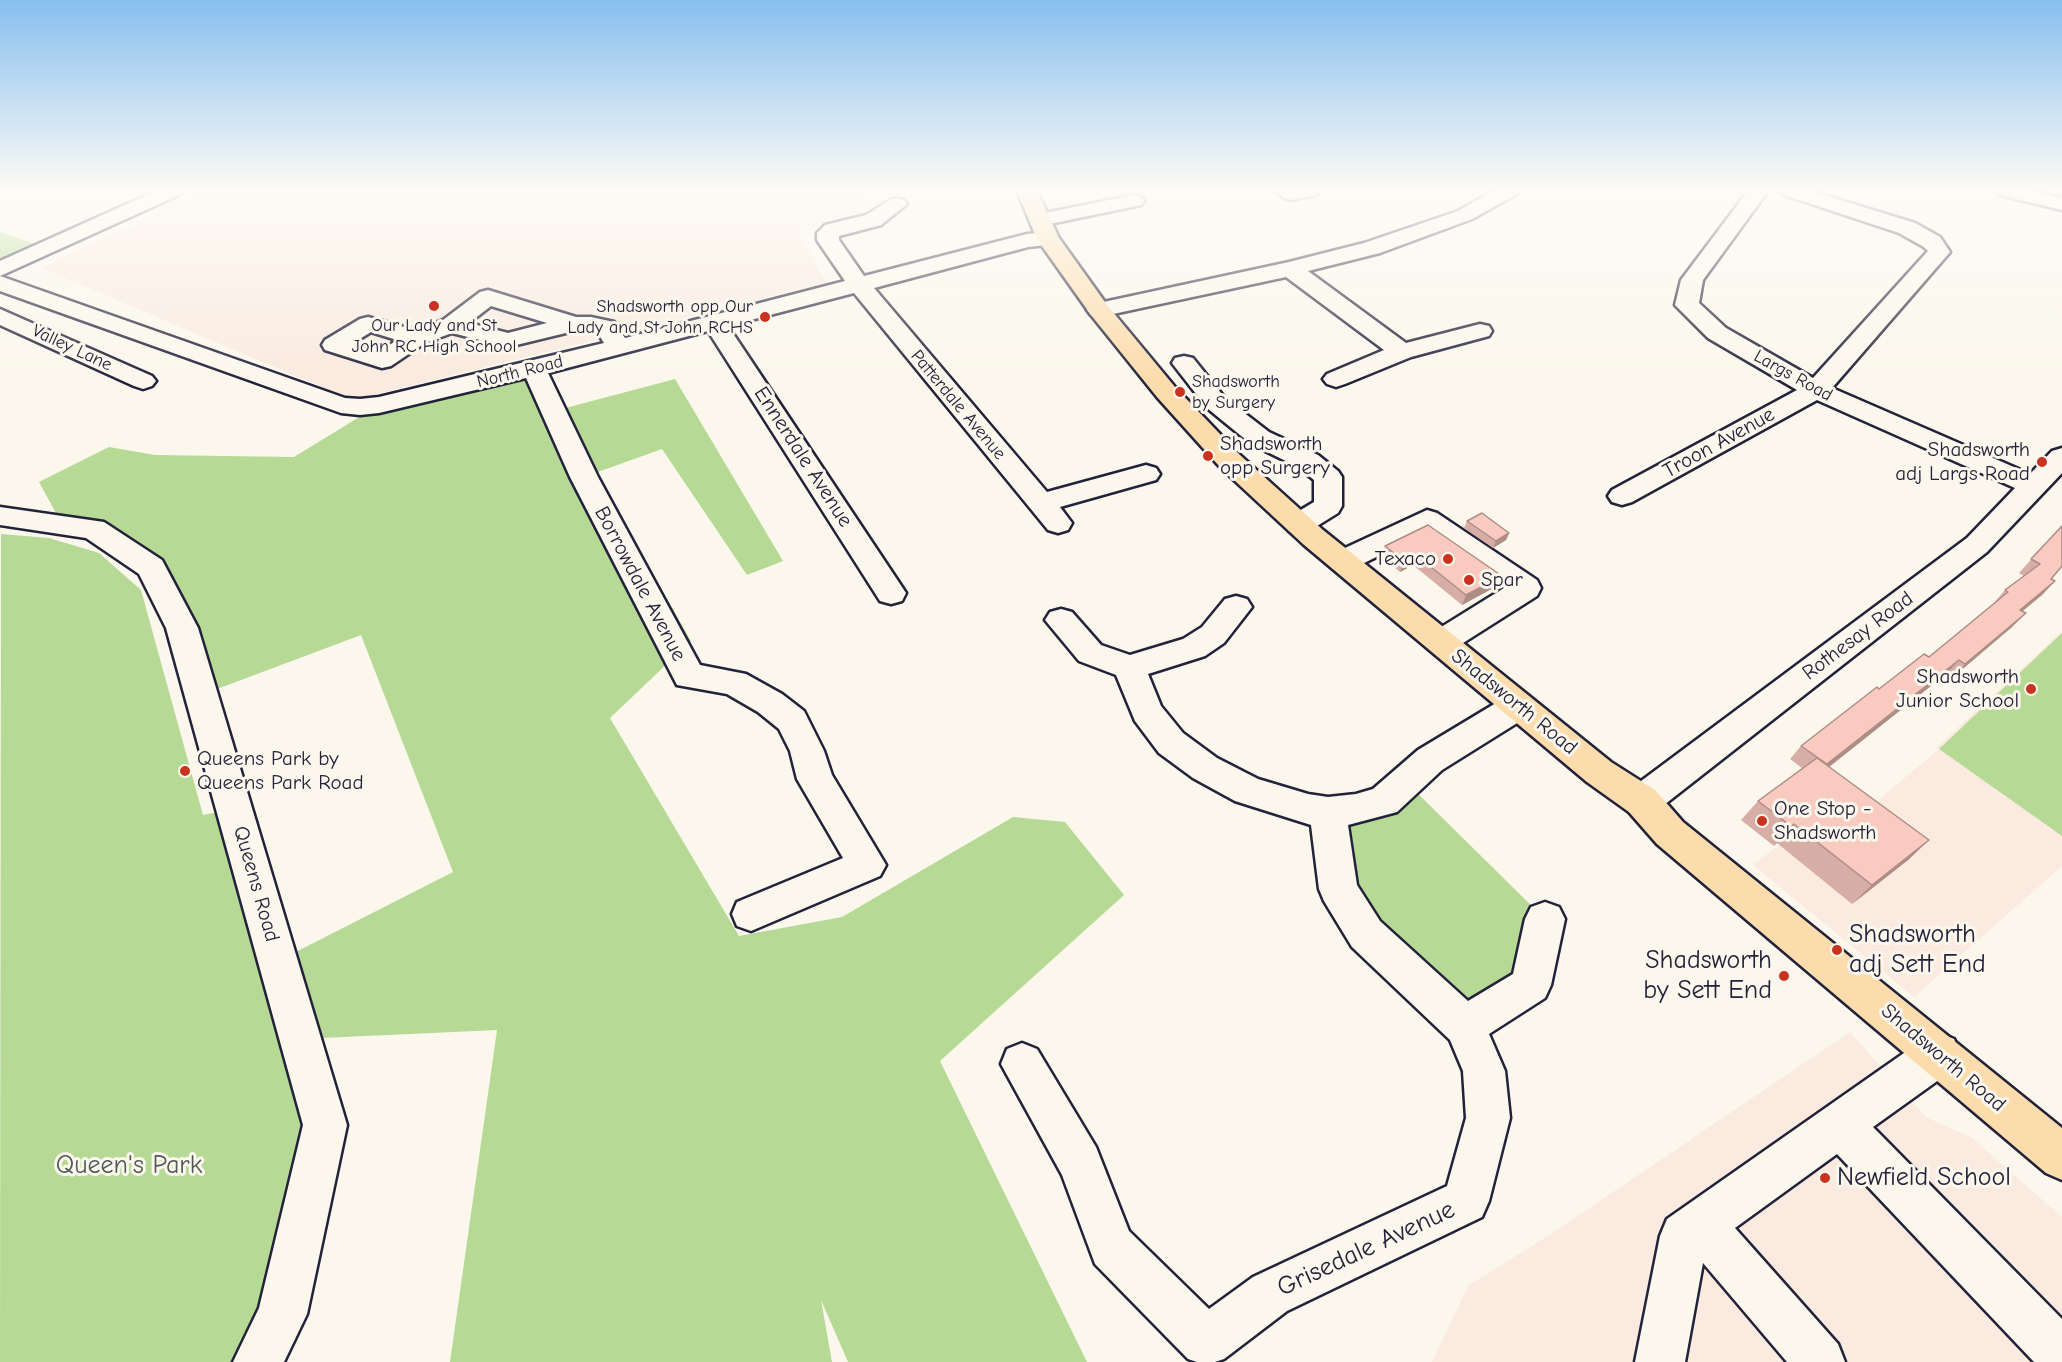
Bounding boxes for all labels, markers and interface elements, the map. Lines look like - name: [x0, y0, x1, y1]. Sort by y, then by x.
- place label: Shadsworth opp Our Lady and St John RCHS: [567, 296, 753, 338]
- marker: Our Lady and St John RC High School: [427, 299, 441, 313]
- marker: Shadsworth opp Our Lady and St John RCHS: [758, 310, 772, 324]
- place label: Our Lady and St John RC High School: [352, 315, 516, 358]
- street label: Valley Lane: [29, 320, 115, 376]
- street label: Patterdale Avenue: [906, 346, 1010, 464]
- street label: Largs Road: [1750, 346, 1836, 406]
- street label: North Road: [475, 351, 565, 393]
- place label: Shadsworth by Surgery: [1192, 371, 1280, 413]
- street label: Ennerdale Avenue: [748, 382, 858, 532]
- marker: Shadsworth by Surgery: [1173, 385, 1187, 399]
- street label: Troon Avenue: [1659, 402, 1779, 484]
- place label: Shadsworth opp Surgery: [1220, 431, 1330, 481]
- place label: Shadsworth adj Largs Road: [1895, 437, 2030, 487]
- marker: Shadsworth opp Surgery: [1201, 449, 1215, 463]
- marker: Shadsworth adj Largs Road: [2035, 455, 2049, 469]
- street label: Borrowdale Avenue: [589, 502, 691, 666]
- place label: Texaco: [1375, 546, 1436, 572]
- marker: Texaco: [1441, 552, 1455, 566]
- place label: Spar: [1481, 567, 1523, 593]
- marker: Spar: [1462, 573, 1476, 587]
- street label: Rothesay Road: [1798, 586, 1918, 686]
- street label: Shadsworth Road: [1446, 644, 1582, 760]
- place label: Shadsworth Junior School: [1896, 664, 2019, 714]
- marker: Shadsworth Junior School: [2024, 682, 2038, 696]
- place label: Queens Park by Queens Park Road: [197, 746, 364, 796]
- marker: Queens Park by Queens Park Road: [178, 764, 192, 778]
- place label: One Stop - Shadsworth: [1774, 796, 1876, 846]
- marker: One Stop - Shadsworth: [1755, 814, 1769, 828]
- street label: Queens Road: [227, 823, 285, 945]
- place label: Shadsworth adj Sett End: [1849, 919, 1986, 981]
- marker: Shadsworth adj Sett End: [1830, 943, 1844, 957]
- place label: Shadsworth by Sett End: [1643, 945, 1772, 1006]
- marker: Shadsworth by Sett End: [1777, 969, 1791, 983]
- street label: Shadsworth Road: [1876, 999, 2010, 1117]
- park label: Queen's Park: [56, 1150, 202, 1182]
- place label: Newfield School: [1837, 1162, 2011, 1194]
- marker: Newfield School: [1818, 1171, 1832, 1185]
- street label: Grisedale Avenue: [1272, 1194, 1460, 1304]

